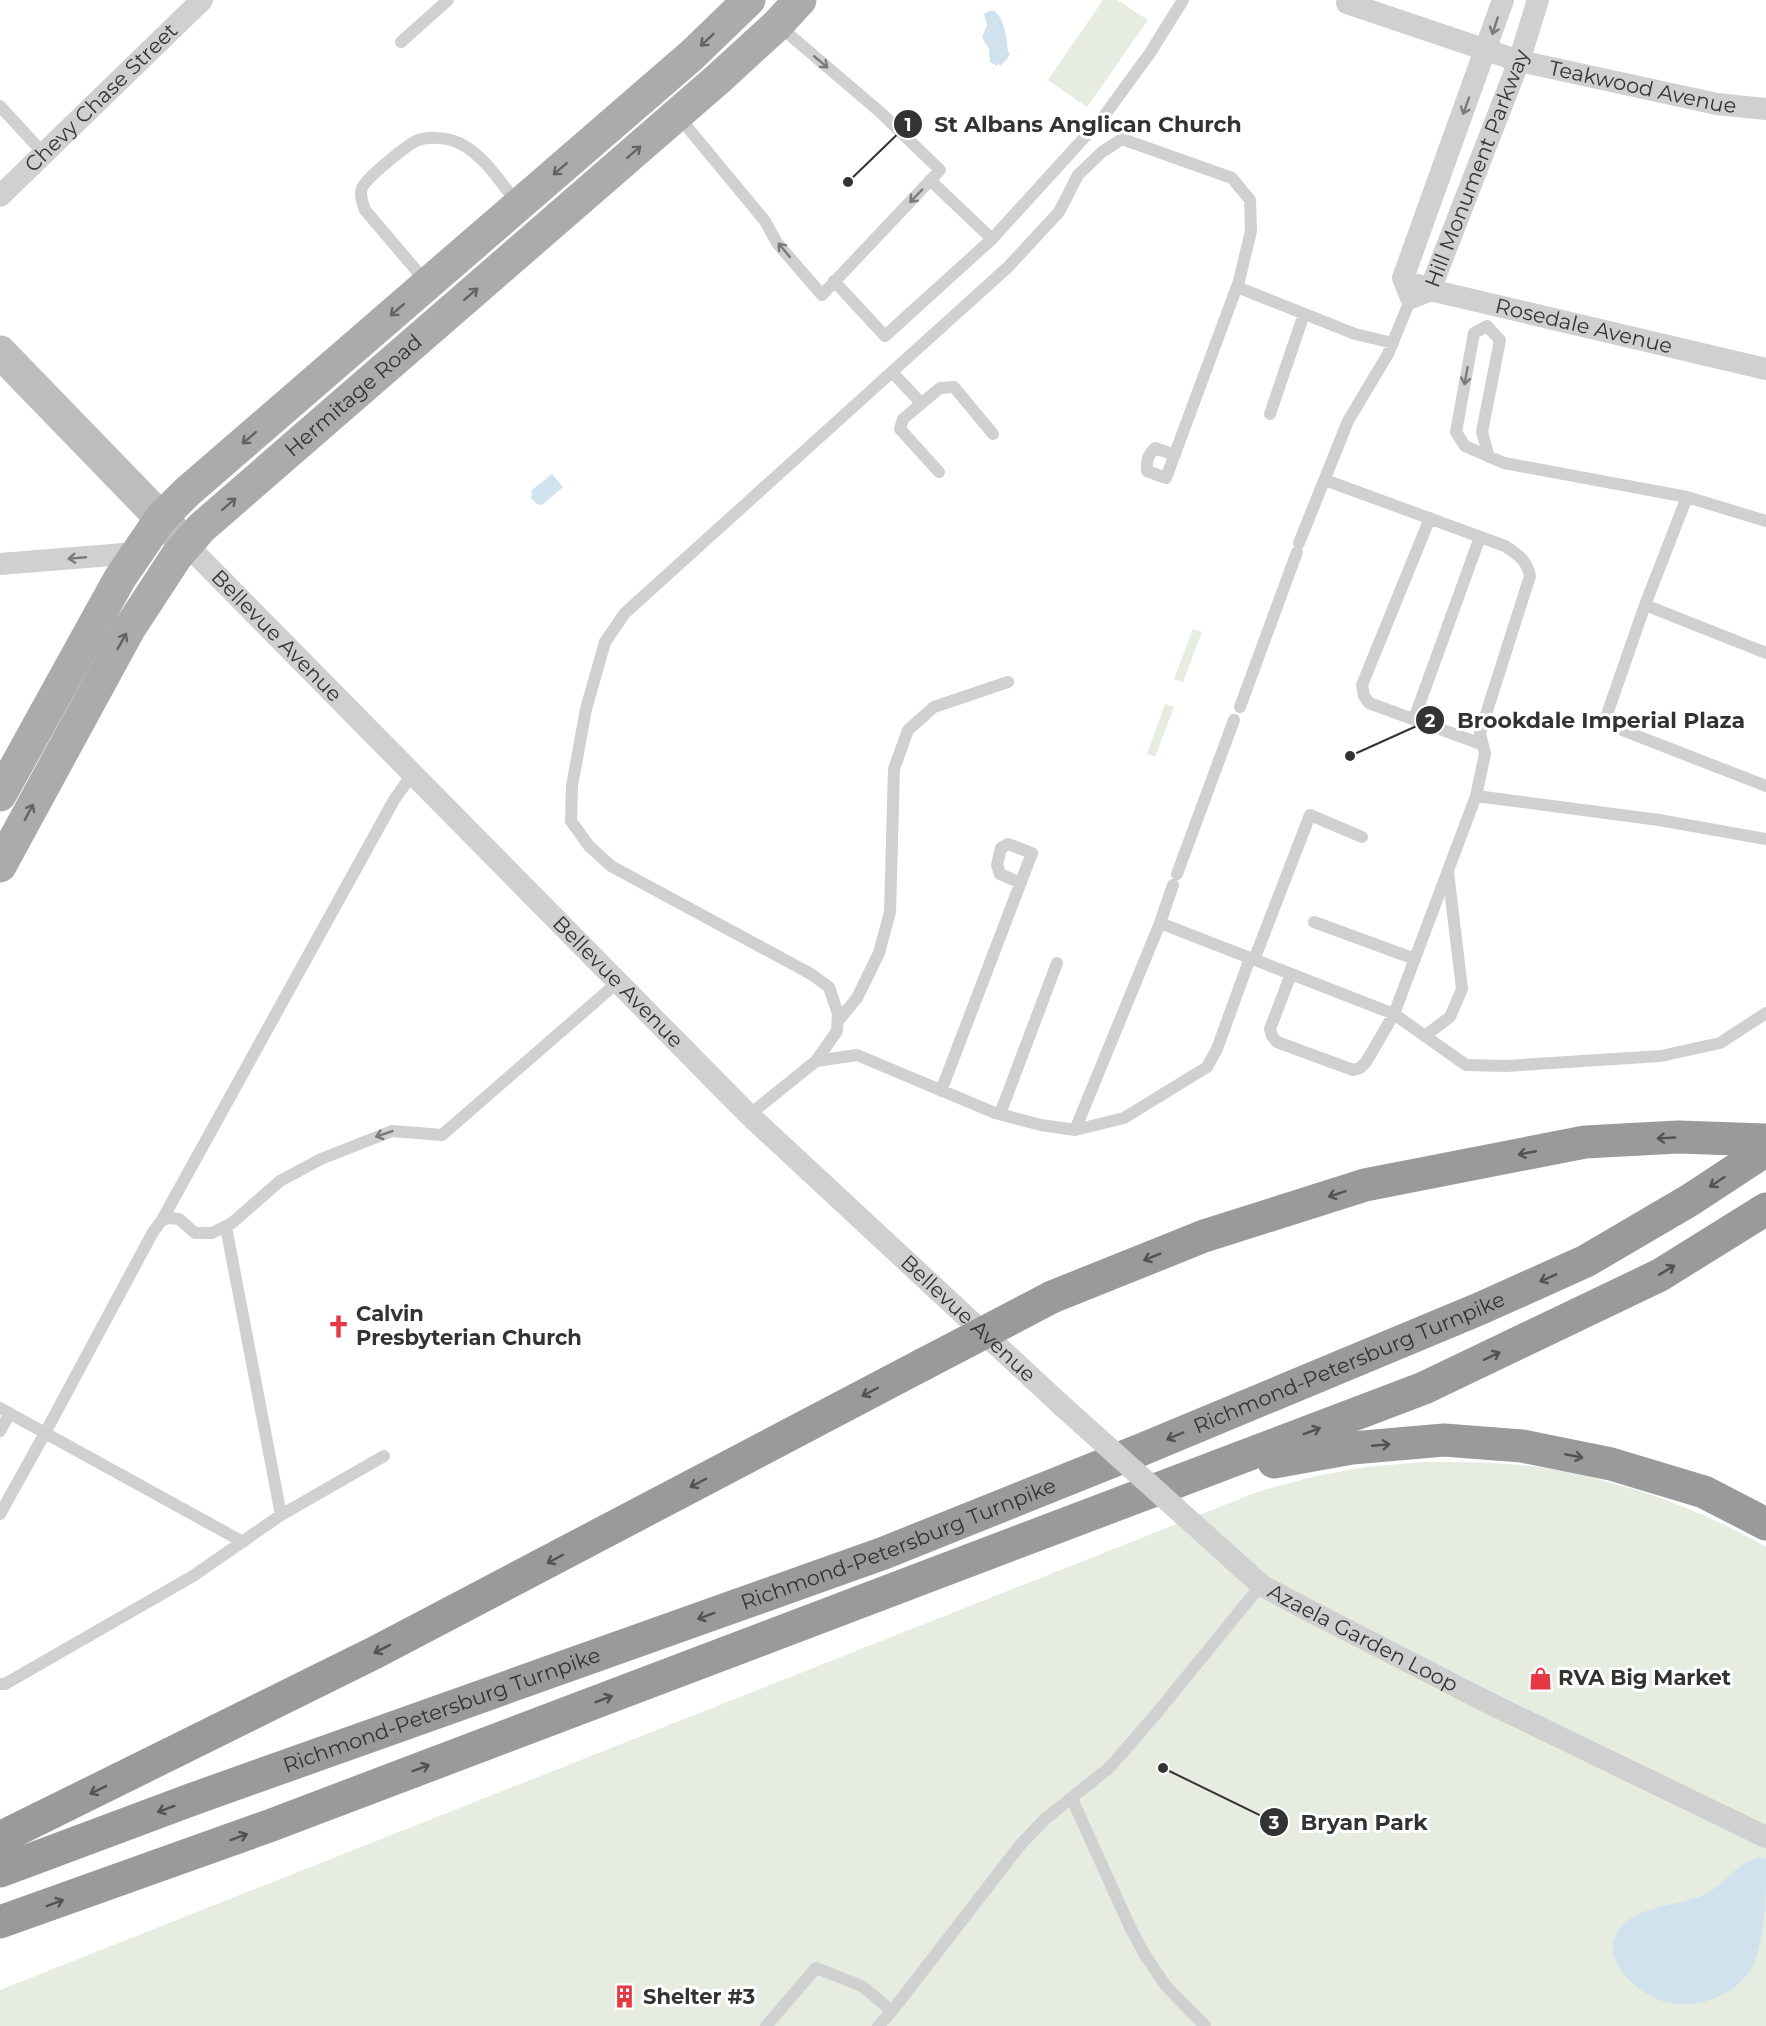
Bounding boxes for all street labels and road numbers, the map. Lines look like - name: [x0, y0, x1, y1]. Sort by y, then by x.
- street label: Chevy Chase Street: [19, 18, 182, 177]
- street label: Hill Monument Parkway: [1419, 46, 1534, 291]
- street label: Teakwood Avenue: [1547, 55, 1738, 118]
- street label: Rosedale Avenue: [1493, 293, 1675, 359]
- street label: Hermitage Road: [279, 329, 427, 462]
- street label: Bellevue Avenue: [206, 564, 347, 707]
- street label: Bellevue Avenue: [548, 910, 689, 1053]
- street label: Bellevue Avenue: [896, 1249, 1041, 1387]
- street label: Richmond-Petersburg Turnpike: [1190, 1286, 1509, 1439]
- street label: Richmond-Petersburg Turnpike: [737, 1472, 1059, 1615]
- street label: Azaela Garden Loop: [1264, 1578, 1462, 1697]
- street label: Richmond-Petersburg Turnpike: [279, 1642, 604, 1778]

